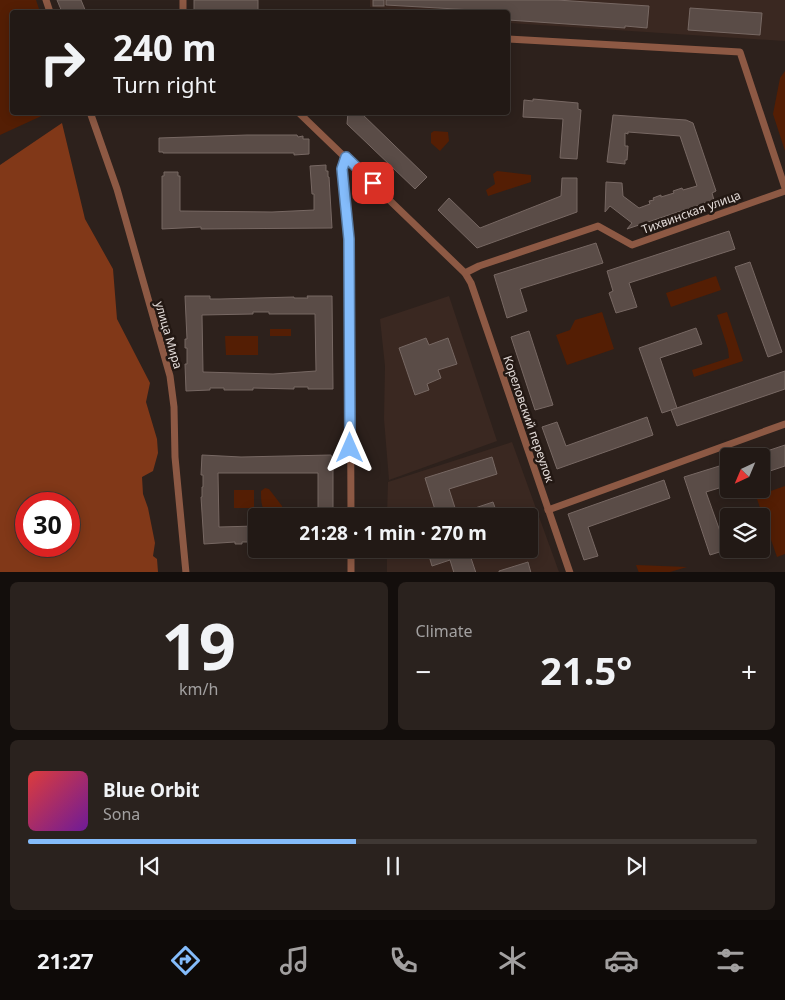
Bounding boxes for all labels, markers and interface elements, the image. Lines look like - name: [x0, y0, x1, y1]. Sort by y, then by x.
- text: 240 m: [113, 24, 216, 71]
- icon: right: [30, 30, 95, 95]
- text: Turn right: [113, 69, 216, 99]
- pin: [352, 162, 394, 204]
- icon: arrive: [359, 169, 387, 197]
- street label: Тихвинская улица: [639, 186, 743, 238]
- street label: улица Мира: [151, 299, 187, 371]
- street label: Кореловский переулок: [499, 353, 559, 485]
- position arrow: [323, 421, 375, 473]
- north arrow: [720, 448, 770, 498]
- map controls: [720, 448, 770, 558]
- speed limit sign: 30: [15, 492, 80, 557]
- button: layers: [720, 508, 770, 558]
- text: 21:28 · 1 min · 270 m: [299, 520, 487, 546]
- text: 19: [162, 601, 236, 689]
- text: Climate: [416, 620, 473, 642]
- text: 21.5°: [540, 644, 632, 696]
- text: −: [416, 652, 432, 690]
- text: +: [741, 652, 757, 690]
- text: km/h: [179, 678, 218, 700]
- text: Blue Orbit: [103, 777, 199, 803]
- text: Sona: [103, 803, 140, 825]
- icon: previous: [136, 852, 164, 880]
- icon: pause: [379, 852, 407, 880]
- icon: next: [622, 852, 650, 880]
- icon: directions: [168, 943, 203, 978]
- icon: music: [277, 943, 312, 978]
- icon: phone: [386, 943, 421, 978]
- icon: climate: [495, 943, 530, 978]
- icon: car: [604, 943, 639, 978]
- icon: filters: [713, 943, 748, 978]
- text: 21:27: [37, 945, 94, 975]

